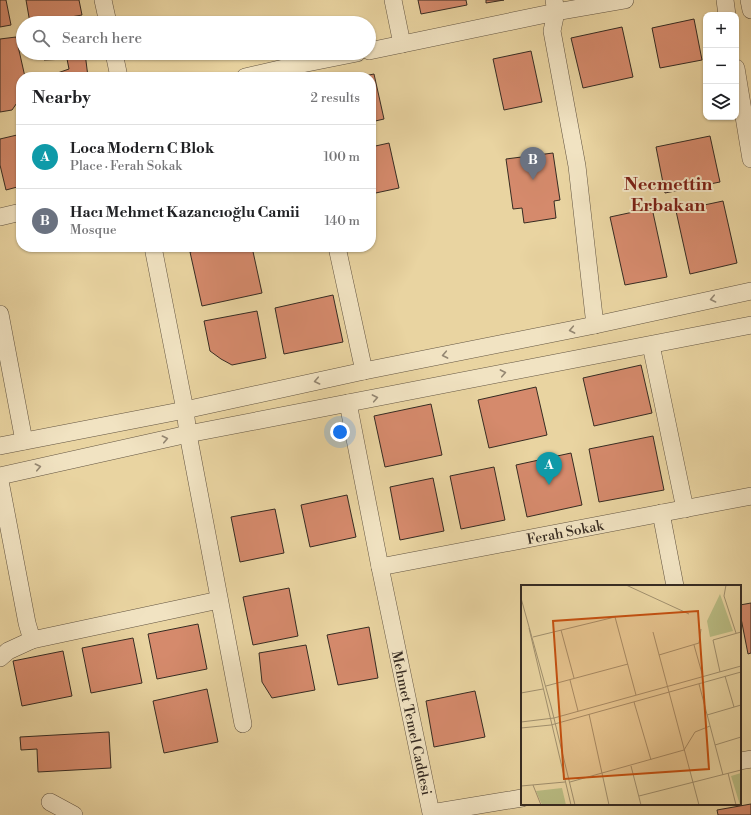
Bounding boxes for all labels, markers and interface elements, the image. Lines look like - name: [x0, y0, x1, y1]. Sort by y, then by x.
- map controls: [703, 12, 739, 120]
- button: +: [703, 12, 739, 48]
- search box: [16, 16, 376, 60]
- icon: search: [30, 27, 52, 49]
- text: Search here: [62, 29, 142, 48]
- button: −: [703, 48, 739, 84]
- button: layers: [703, 84, 739, 120]
- text: Nearby: [32, 87, 91, 109]
- text: 2 results: [311, 90, 360, 106]
- text: Loca Modern C Blok: [70, 139, 214, 158]
- pin: B: [520, 147, 546, 180]
- text: A: [40, 149, 50, 165]
- text: 100 m: [324, 149, 360, 165]
- text: Place · Ferah Sokak: [70, 158, 182, 174]
- district label: Necmettin Erbakan: [624, 173, 712, 217]
- text: Hacı Mehmet Kazancıoğlu Camii: [70, 203, 300, 222]
- text: B: [40, 213, 50, 229]
- text: 140 m: [324, 213, 360, 229]
- text: Mosque: [70, 222, 117, 238]
- one-way arrow: [710, 295, 716, 303]
- one-way arrow: [569, 325, 575, 333]
- one-way arrow: [442, 350, 448, 359]
- one-way arrow: [500, 370, 506, 378]
- one-way arrow: [314, 377, 321, 385]
- one-way arrow: [372, 394, 378, 403]
- your location: [330, 422, 350, 442]
- one-way arrow: [162, 436, 168, 444]
- pin: A: [536, 452, 562, 485]
- one-way arrow: [35, 464, 41, 472]
- street label: Ferah Sokak: [525, 517, 606, 549]
- inset map: [521, 585, 741, 805]
- street label: Mehmet Temel Caddesi: [387, 649, 435, 798]

